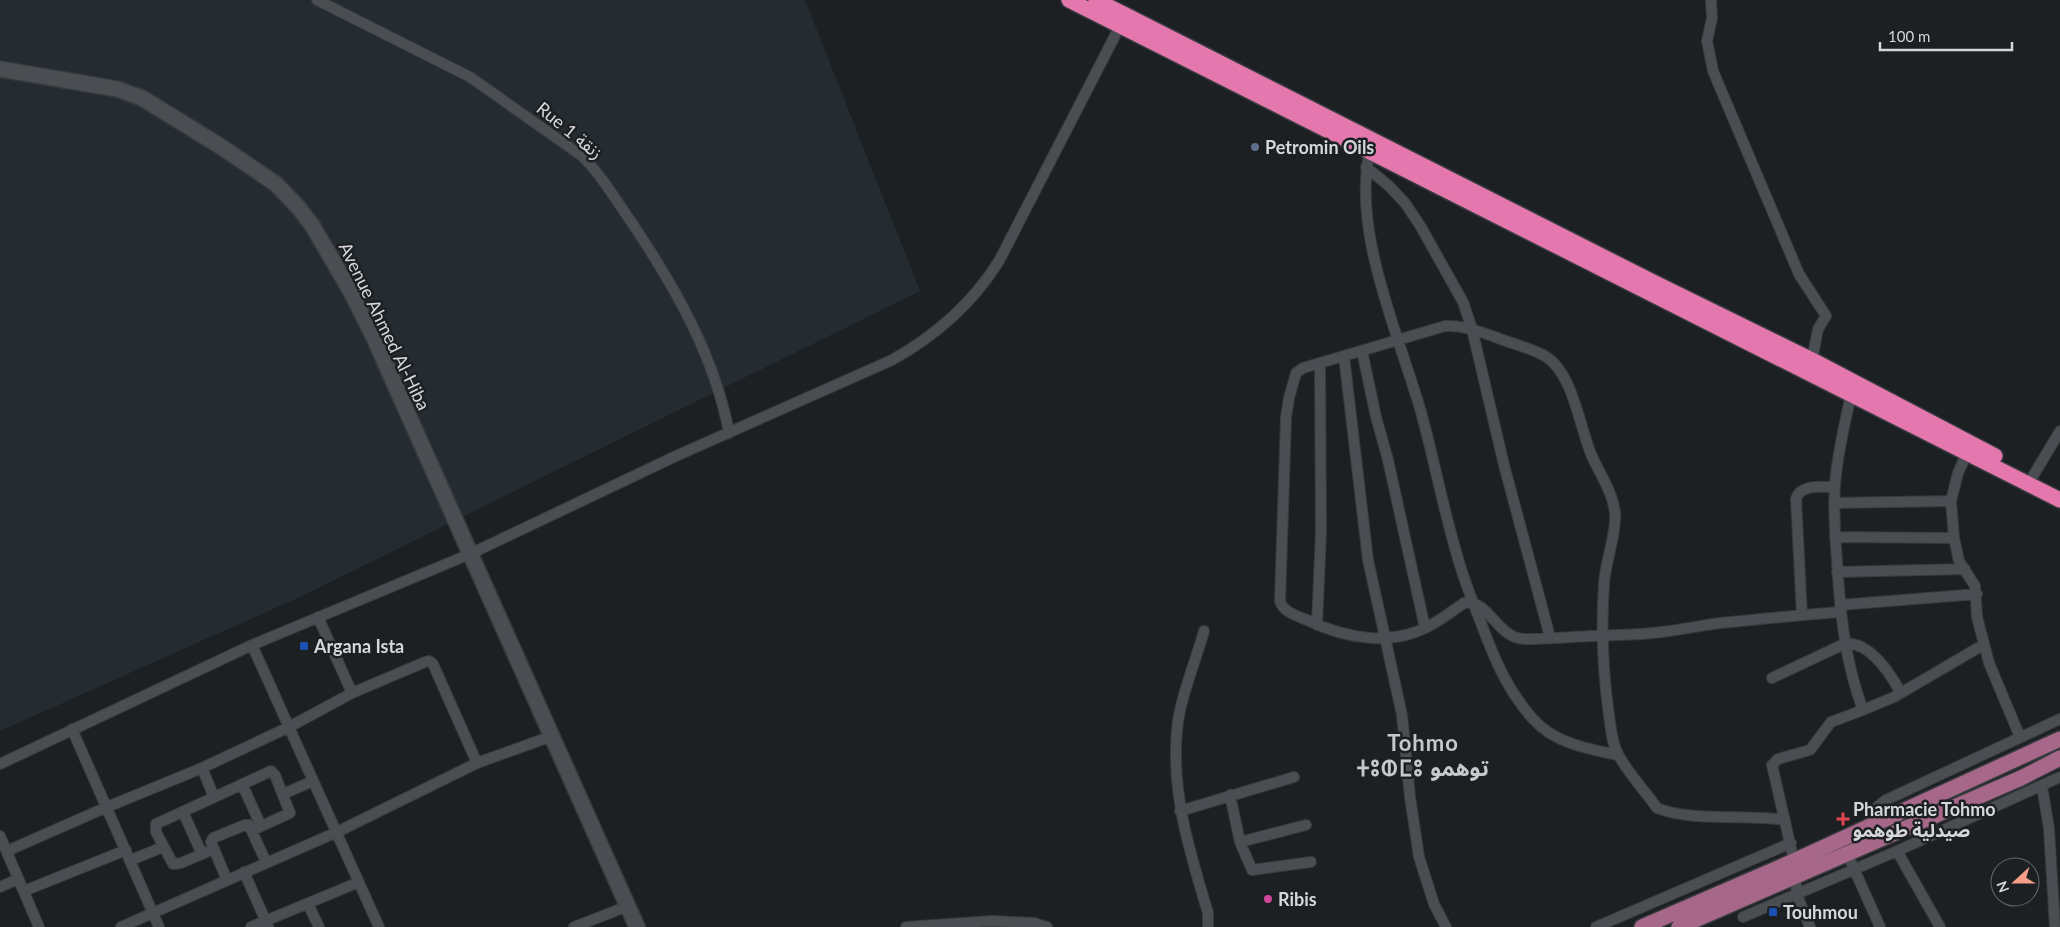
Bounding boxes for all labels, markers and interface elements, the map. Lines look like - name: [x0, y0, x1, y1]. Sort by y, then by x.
- scale bar: [1880, 20, 2012, 52]
- text: 100 m: [1888, 27, 1930, 45]
- street label: Rue 1 زنقة: [532, 97, 607, 164]
- place label: Petromin Oils: [1265, 136, 1374, 158]
- marker: Petromin Oils: [1249, 141, 1261, 153]
- street label: Avenue Ahmed Al-Hiba: [335, 238, 435, 414]
- place label: Argana Ista: [313, 635, 404, 657]
- marker: Argana Ista: [298, 640, 310, 652]
- district label: Tohmo ⵜⵓⵀⵎⵓ توهمو: [1357, 729, 1489, 781]
- place label: Pharmacie Tohmo صيدلية طوهمو: [1853, 798, 1996, 841]
- marker: Pharmacie Tohmo صيدلية طوهمو: [1837, 813, 1849, 825]
- north arrow: [1990, 857, 2040, 907]
- text: N: [1993, 879, 2012, 895]
- place label: Ribis: [1278, 888, 1317, 910]
- marker: Ribis: [1262, 893, 1274, 905]
- place label: Touhmou: [1783, 901, 1858, 923]
- marker: Touhmou: [1767, 906, 1779, 918]

